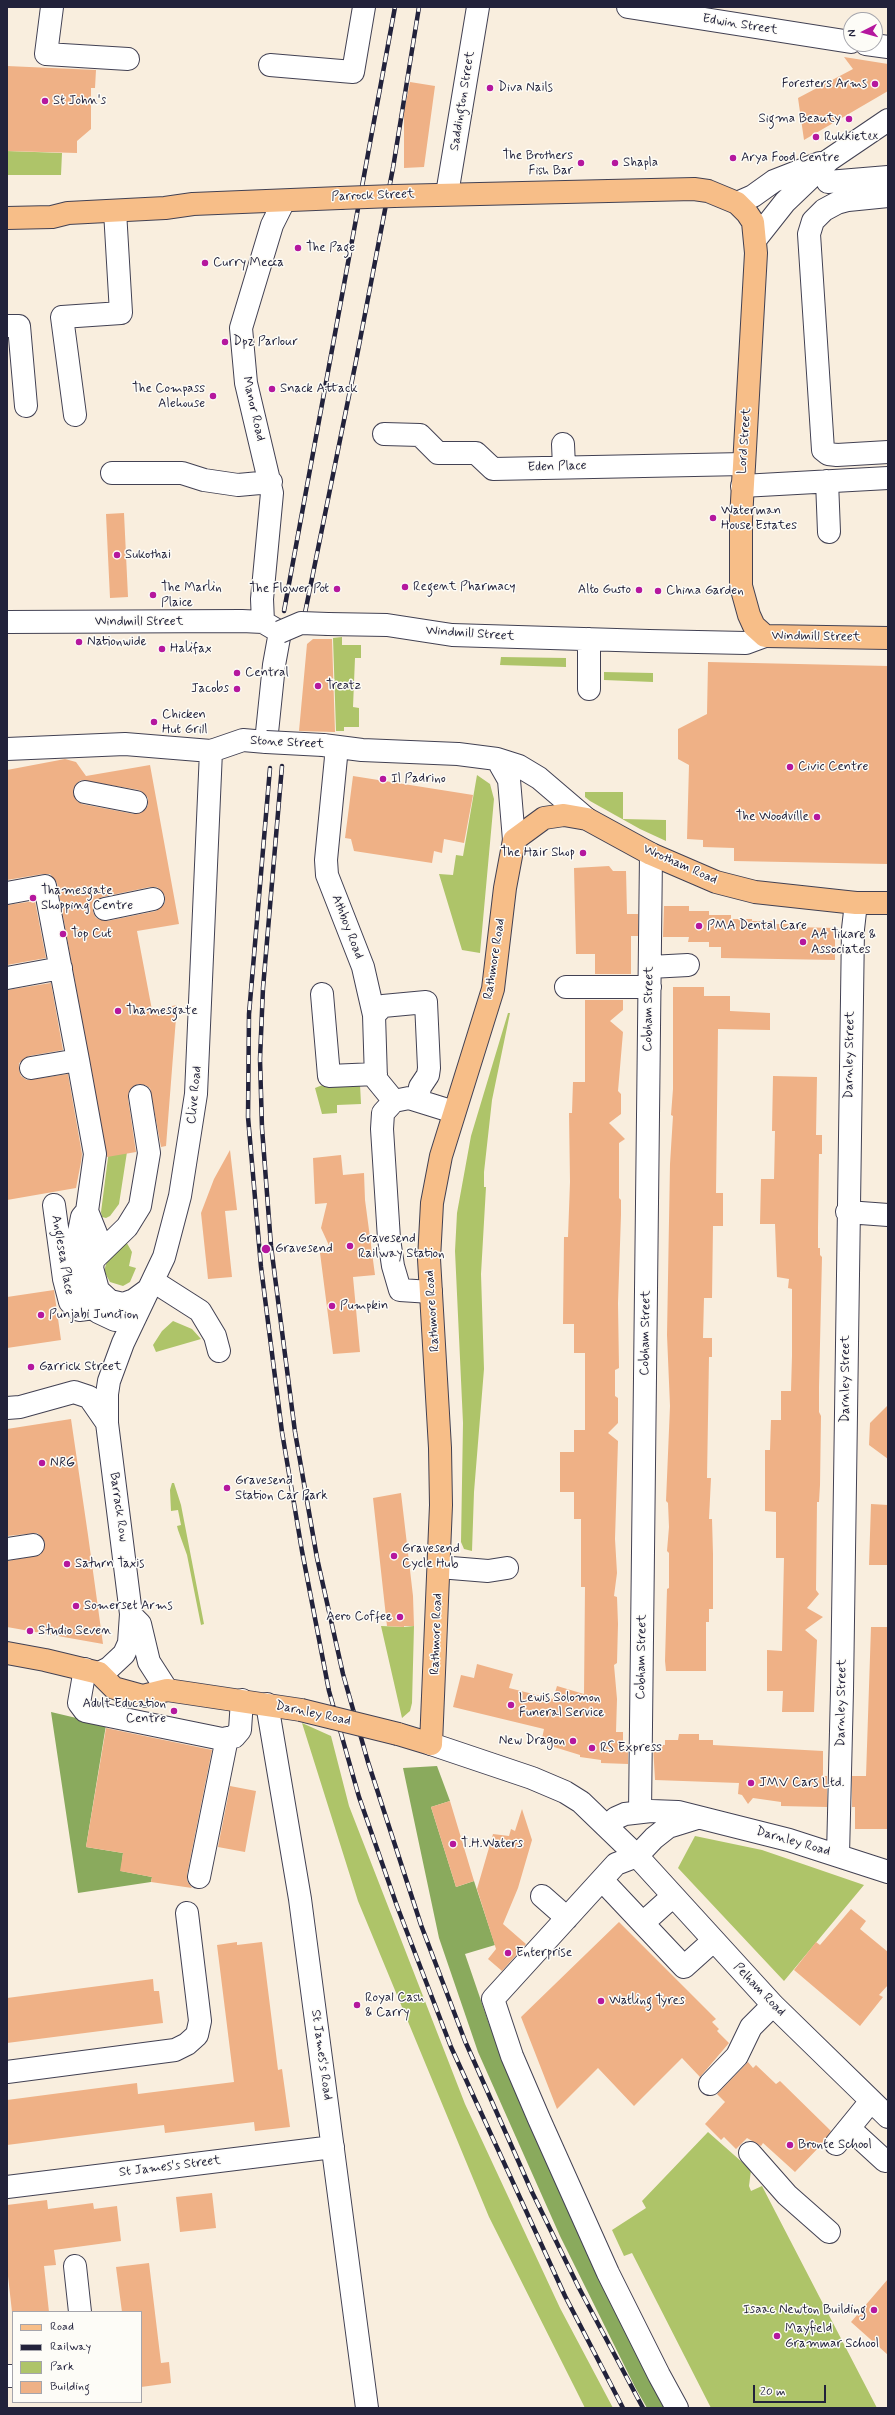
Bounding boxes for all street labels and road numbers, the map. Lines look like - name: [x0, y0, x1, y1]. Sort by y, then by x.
- street label: Edwin Street: [701, 11, 779, 39]
- street label: Saddington Street: [447, 50, 479, 152]
- street label: Parrock Street: [331, 187, 415, 205]
- street label: Manor Road: [238, 375, 268, 443]
- street label: Lord Street: [735, 407, 755, 475]
- street label: Eden Place: [527, 458, 587, 476]
- street label: Windmill Street: [95, 614, 183, 630]
- street label: Windmill Street: [425, 623, 515, 645]
- street label: Windmill Street: [772, 628, 860, 646]
- street label: Stone Street: [250, 733, 324, 753]
- street label: Wrotham Road: [640, 842, 720, 888]
- street label: Athboy Road: [328, 893, 366, 961]
- street label: Rathmore Road: [481, 917, 509, 1001]
- street label: Cobham Street: [640, 966, 658, 1052]
- street label: Darnley Street: [841, 1011, 859, 1099]
- street label: Clive Road: [184, 1065, 206, 1125]
- street label: Anglesea Place: [47, 1214, 77, 1296]
- street label: Rathmore Road: [422, 1270, 444, 1352]
- street label: Cobham Street: [637, 1290, 655, 1376]
- street label: Darnley Street: [838, 1335, 854, 1423]
- street label: Barrack Row: [105, 1471, 131, 1543]
- street label: Rathmore Road: [428, 1593, 446, 1675]
- street label: Cobham Street: [633, 1614, 651, 1700]
- street label: Darnley Street: [833, 1659, 851, 1747]
- street label: Darnley Road: [274, 1698, 352, 1730]
- street label: Darnley Road: [754, 1824, 832, 1860]
- street label: Pelham Road: [730, 1960, 788, 2020]
- street label: St James's Road: [307, 2009, 335, 2101]
- street label: St James's Street: [118, 2153, 222, 2181]

